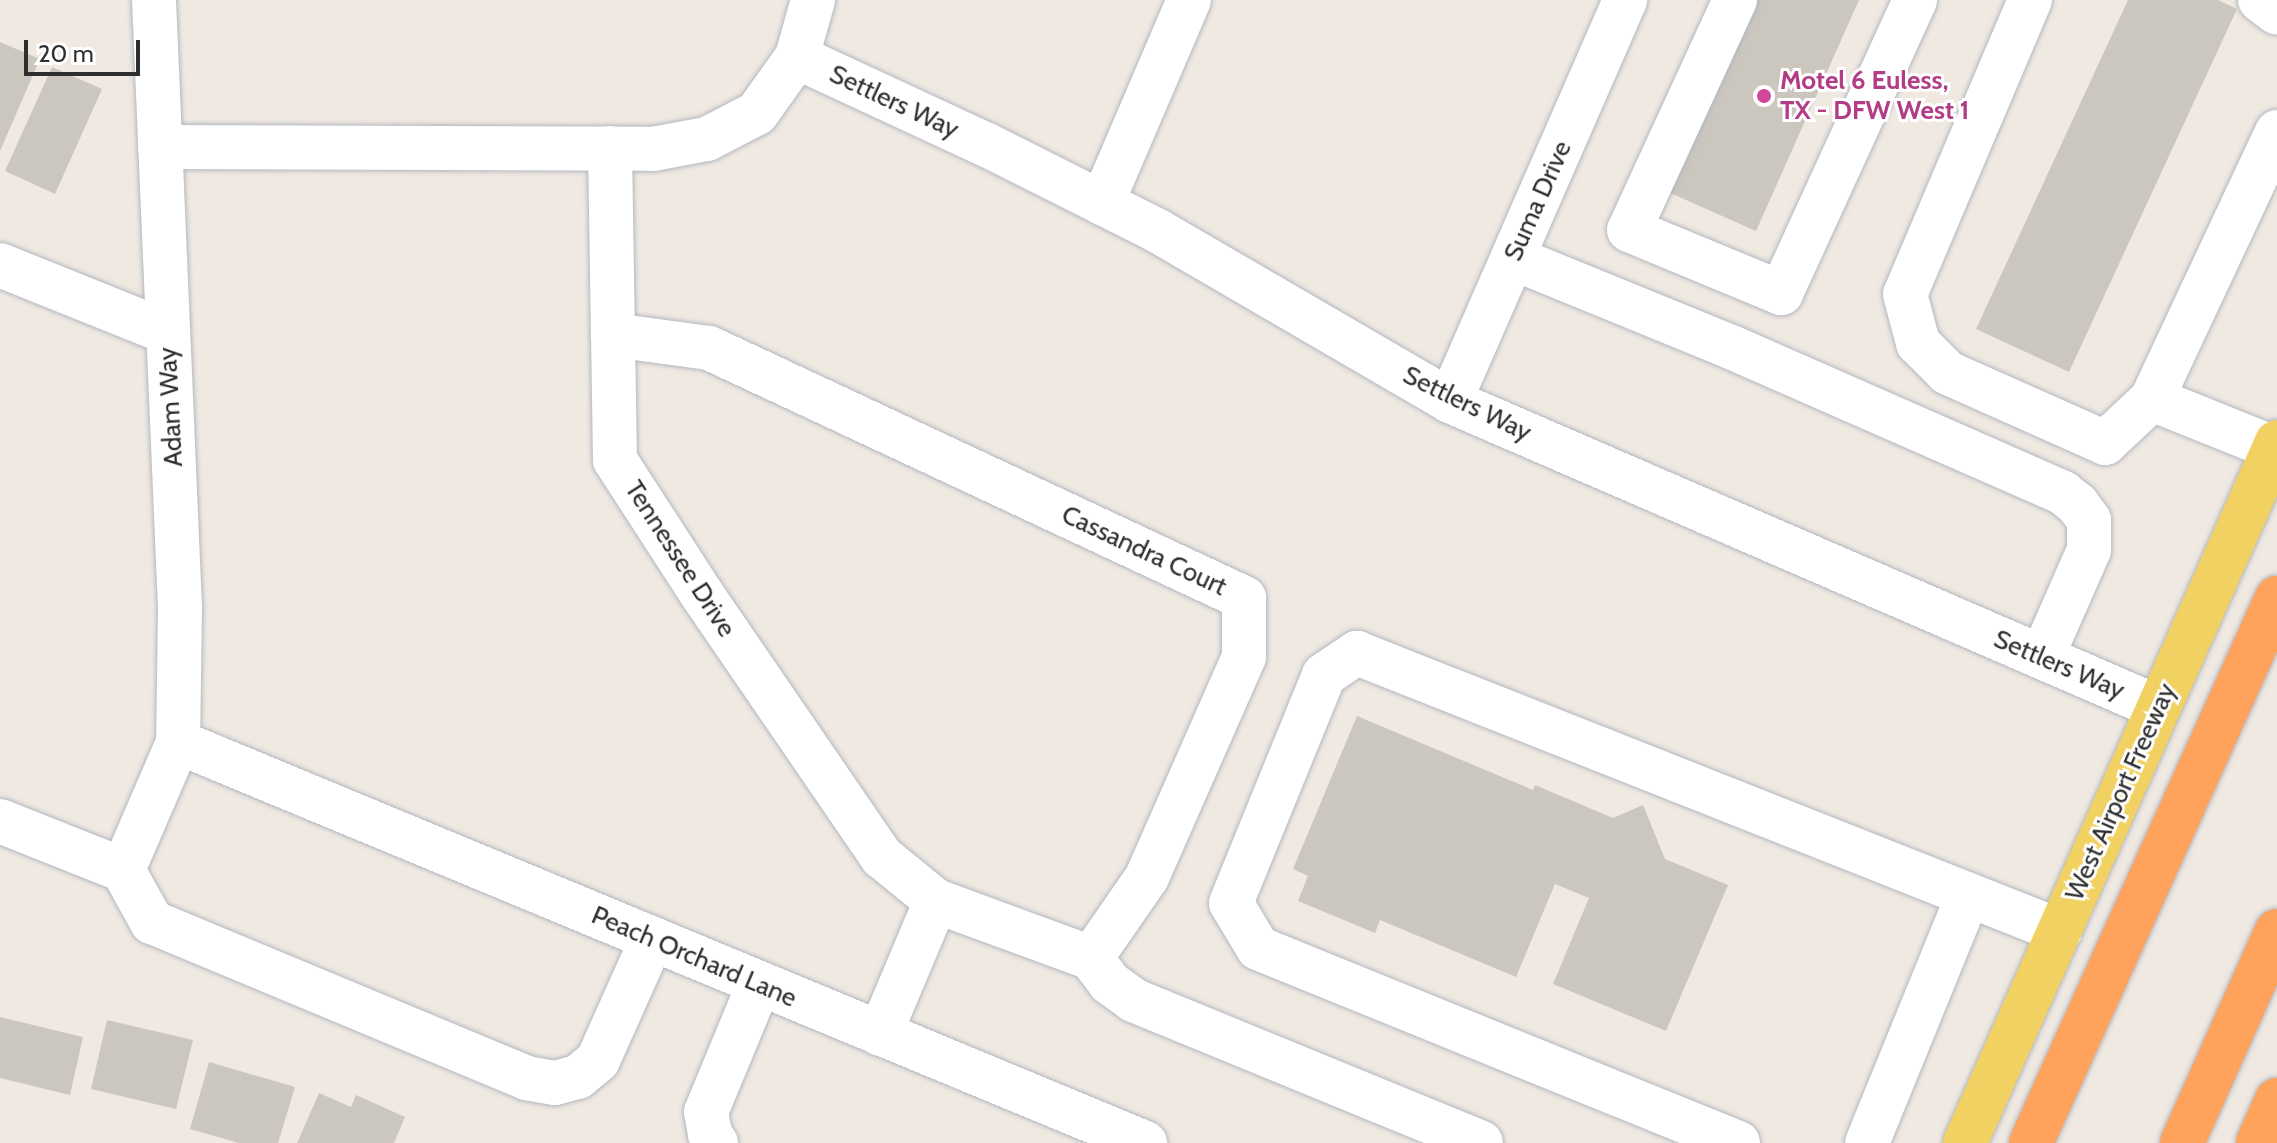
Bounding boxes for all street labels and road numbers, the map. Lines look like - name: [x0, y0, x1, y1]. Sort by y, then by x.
- street label: Settlers Way: [825, 59, 963, 145]
- street label: Suma Drive: [1498, 136, 1578, 266]
- street label: Adam Way: [152, 346, 190, 468]
- street label: Settlers Way: [1398, 360, 1536, 448]
- street label: Tennessee Drive: [618, 475, 742, 643]
- street label: Cassandra Court: [1057, 499, 1231, 603]
- street label: Settlers Way: [1989, 624, 2129, 706]
- street label: West Airport Freeway: [2059, 679, 2183, 905]
- street label: Peach Orchard Lane: [587, 900, 801, 1014]

